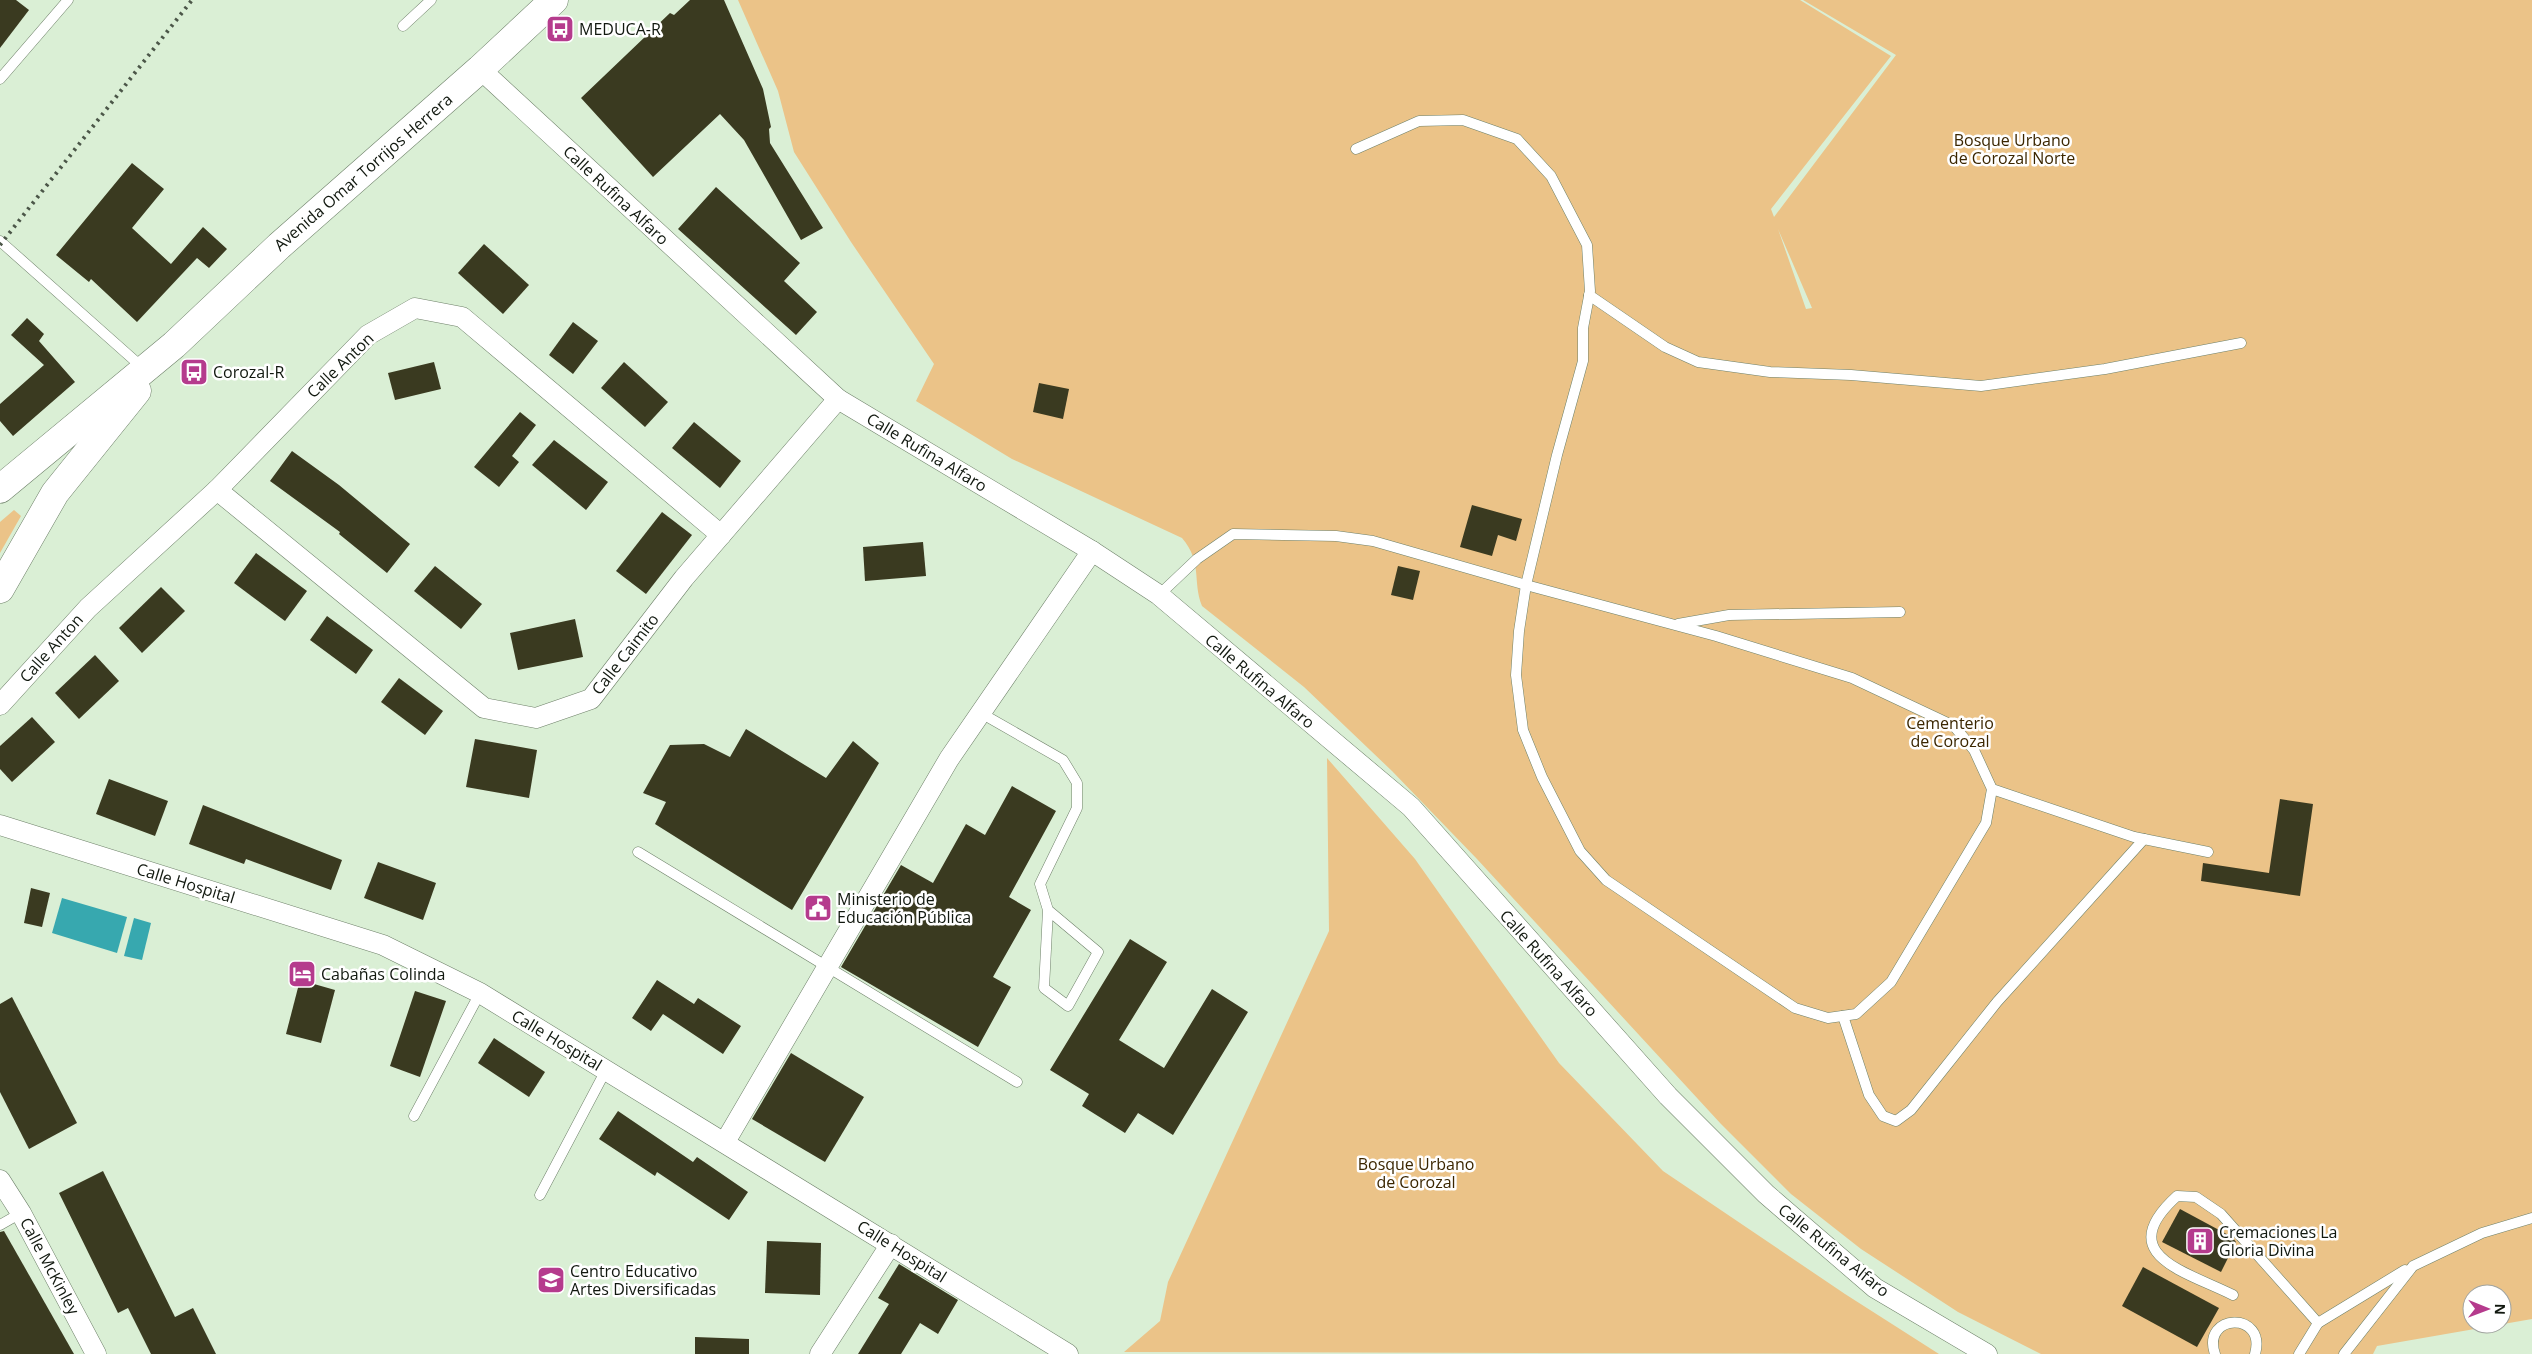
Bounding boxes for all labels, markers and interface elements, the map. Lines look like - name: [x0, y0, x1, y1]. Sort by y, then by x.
- bus stop icon: MEDUCA-R: [545, 14, 575, 44]
- place label: MEDUCA-R: [579, 18, 661, 40]
- street label: Avenida Omar Torrijos Herrera: [269, 88, 457, 256]
- park label: Bosque Urbano de Corozal Norte: [1949, 129, 2075, 169]
- street label: Calle Rufina Alfaro: [558, 140, 674, 250]
- street label: Calle Anton: [302, 327, 378, 403]
- bus stop icon: Corozal-R: [179, 357, 209, 387]
- place label: Corozal-R: [213, 361, 284, 383]
- street label: Calle Rufina Alfaro: [863, 407, 991, 497]
- street label: Calle Anton: [14, 609, 88, 687]
- street label: Calle Caimito: [586, 609, 664, 699]
- street label: Calle Rufina Alfaro: [1201, 629, 1319, 733]
- park label: Cementerio de Corozal: [1906, 712, 1994, 752]
- street label: Calle Hospital: [134, 858, 238, 908]
- place label: Ministerio de Educación Pública: [837, 888, 971, 928]
- public building icon: Ministerio de Educación Pública: [803, 893, 833, 923]
- street label: Calle Rufina Alfaro: [1495, 905, 1603, 1021]
- hotel icon: Cabañas Colinda: [287, 959, 317, 989]
- place label: Cabañas Colinda: [321, 963, 445, 985]
- street label: Calle Hospital: [508, 1004, 606, 1076]
- park label: Bosque Urbano de Corozal: [1358, 1153, 1474, 1193]
- street label: Calle Rufina Alfaro: [1774, 1198, 1894, 1302]
- street label: Calle McKinley: [15, 1214, 85, 1319]
- street label: Calle Hospital: [853, 1215, 951, 1287]
- place label: Cremaciones La Gloria Divina: [2219, 1221, 2337, 1261]
- building icon: Cremaciones La Gloria Divina: [2185, 1226, 2215, 1256]
- place label: Centro Educativo Artes Diversificadas: [570, 1260, 716, 1300]
- school or university icon: Centro Educativo Artes Diversificadas: [536, 1265, 566, 1295]
- north arrow: [2462, 1284, 2512, 1334]
- text: N: [2491, 1303, 2510, 1315]

